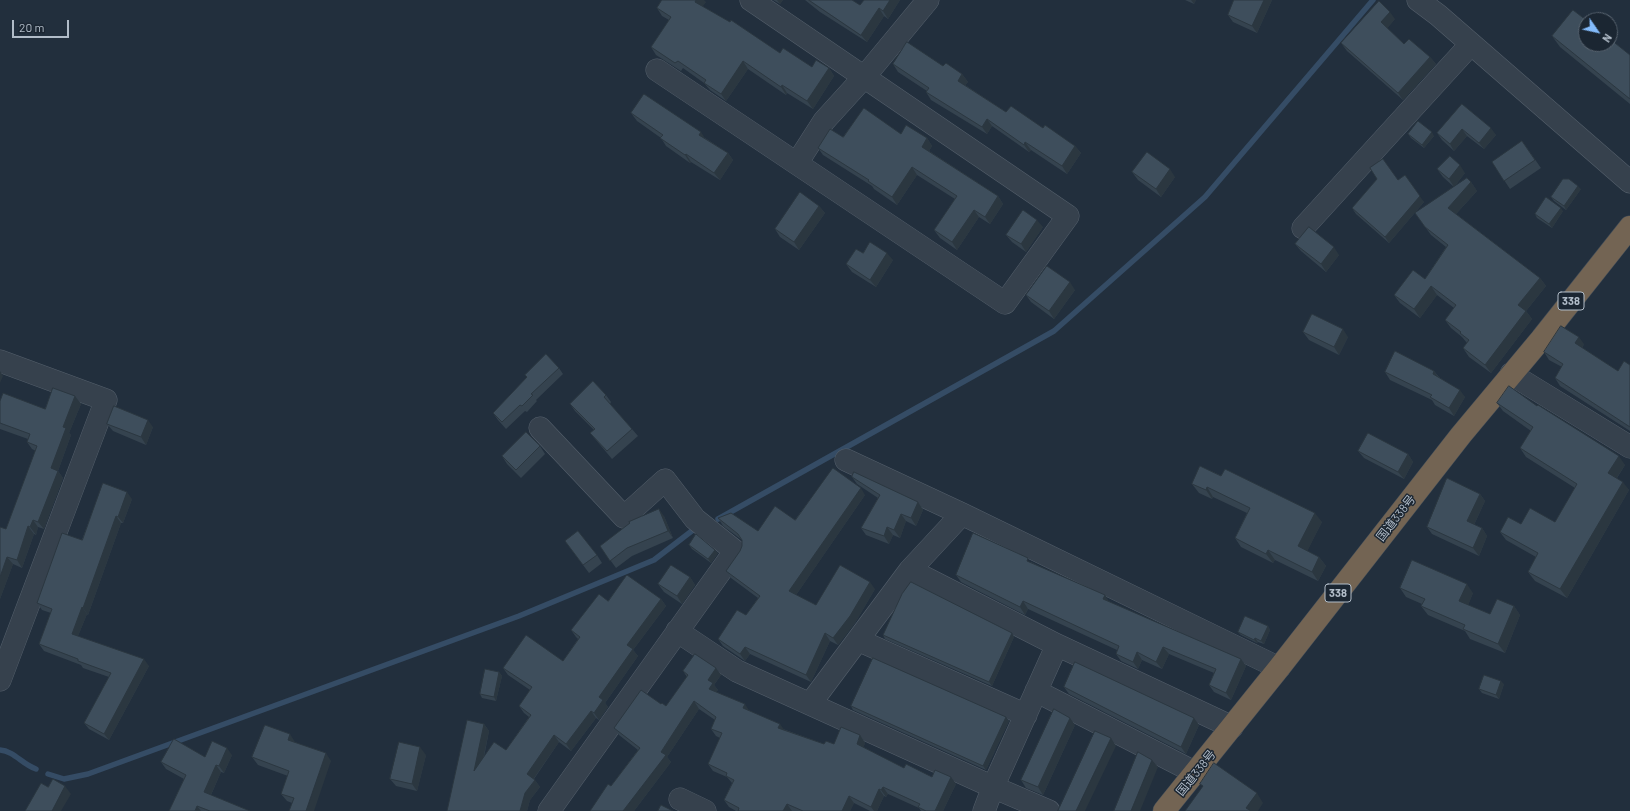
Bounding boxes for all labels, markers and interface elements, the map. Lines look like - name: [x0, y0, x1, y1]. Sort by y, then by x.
- scale bar: [14, 12, 71, 38]
- north arrow: [1578, 12, 1618, 52]
- text: 20 m: [19, 20, 45, 34]
- text: N: [1600, 32, 1615, 45]
- road number: 338: [1558, 292, 1584, 310]
- street label: 国道338号: [1374, 492, 1418, 544]
- road number: 338: [1325, 584, 1351, 602]
- street label: 国道338号: [1173, 747, 1219, 799]

